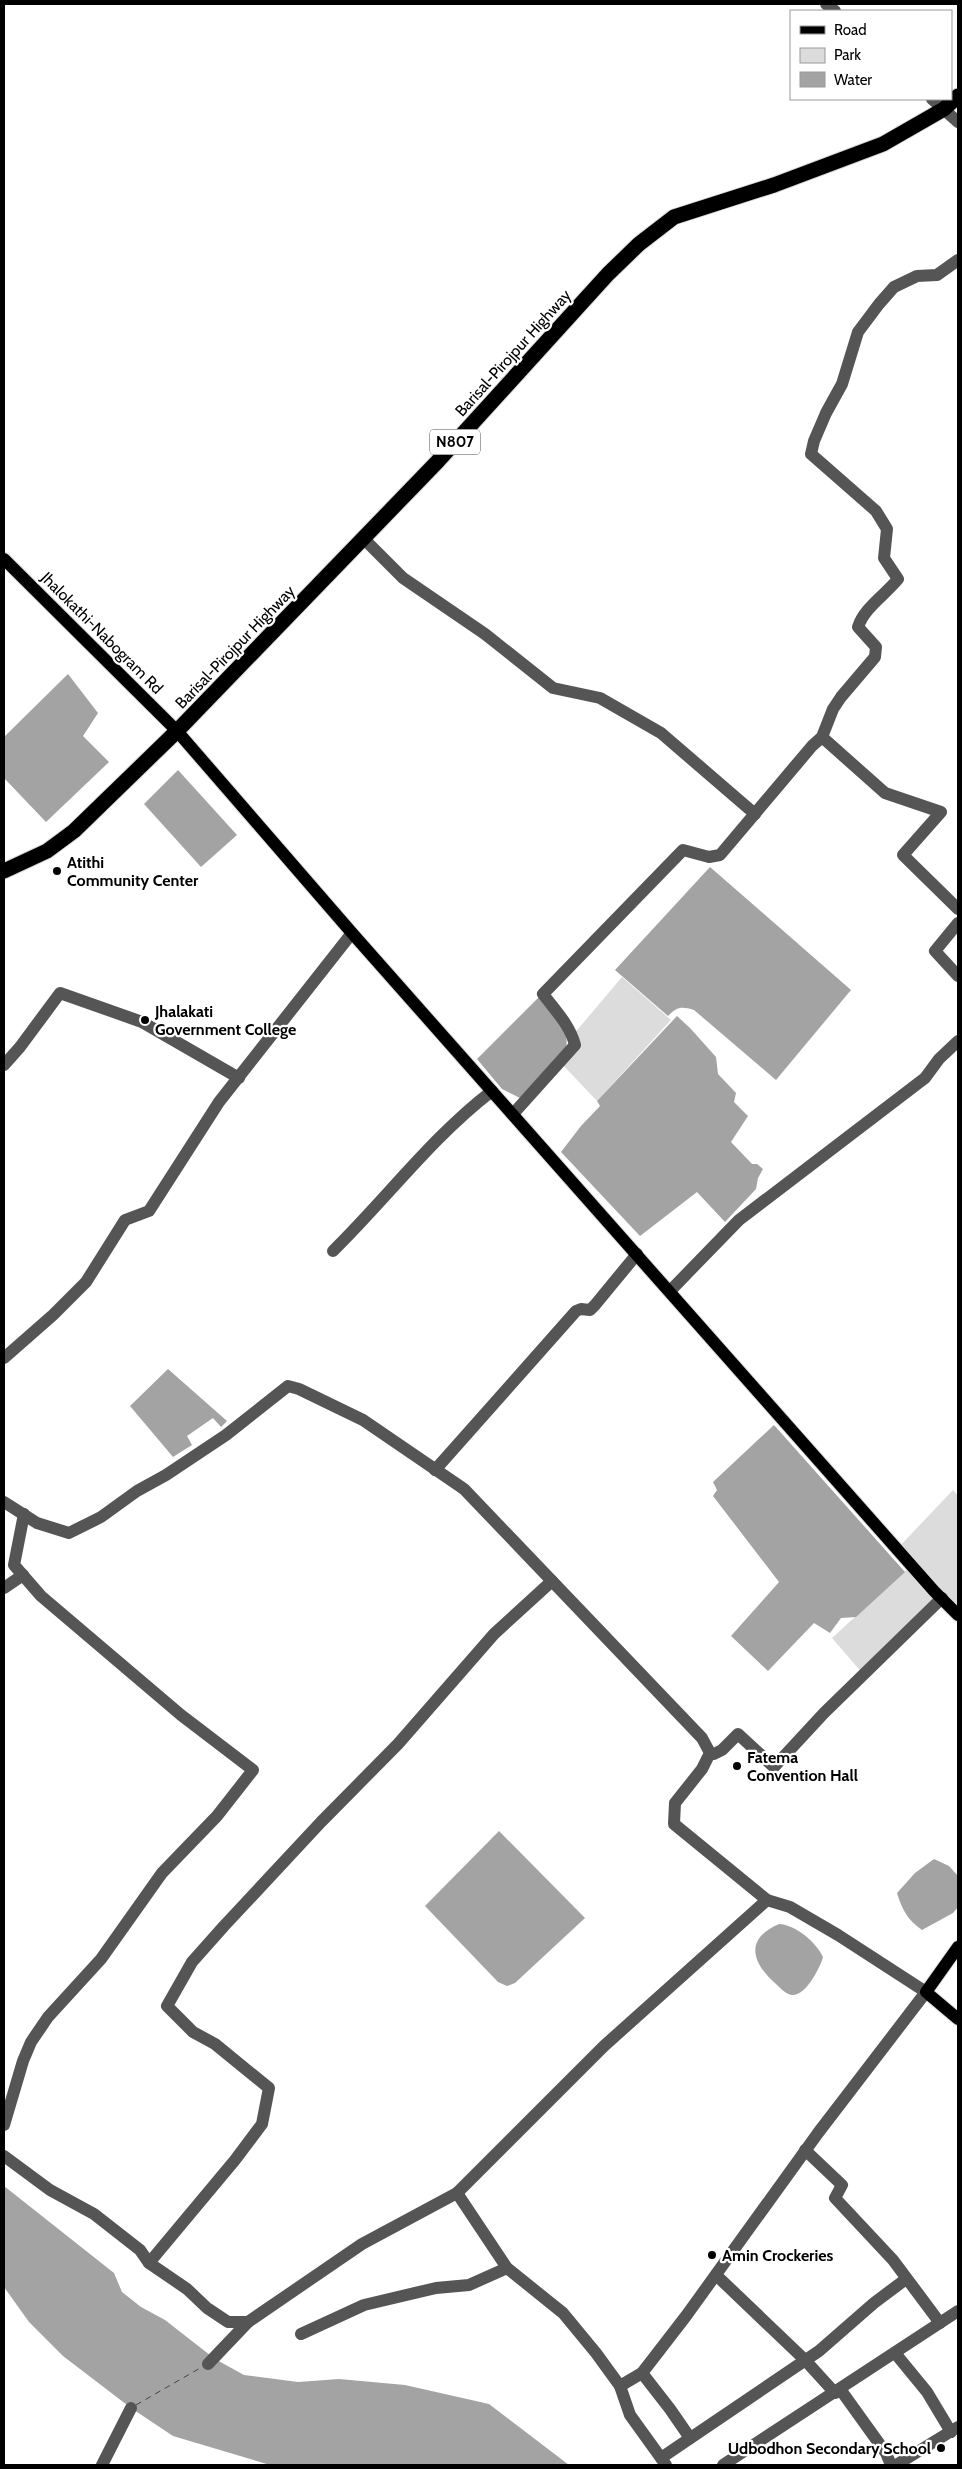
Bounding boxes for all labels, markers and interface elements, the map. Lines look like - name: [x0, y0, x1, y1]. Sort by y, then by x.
- legend: [790, 10, 952, 100]
- text: Road: [834, 21, 867, 39]
- text: Park: [834, 46, 861, 64]
- text: Water: [834, 71, 872, 89]
- street label: Barisal-Pirojpur Highway: [451, 286, 575, 420]
- road number: N807: [430, 430, 480, 454]
- street label: Jhalokathi-Nabogram Rd: [36, 567, 167, 698]
- street label: Barisal-Pirojpur Highway: [171, 581, 299, 713]
- place label: Atithi Community Center: [67, 853, 199, 890]
- marker: Atithi Community Center: [51, 865, 63, 877]
- place label: Jhalakati Government College: [154, 1002, 296, 1039]
- marker: Jhalakati Government College: [139, 1014, 151, 1026]
- place label: Fatema Convention Hall: [747, 1748, 858, 1785]
- marker: Fatema Convention Hall: [731, 1760, 743, 1772]
- place label: Amin Crockeries: [722, 2246, 833, 2265]
- marker: Amin Crockeries: [706, 2249, 718, 2261]
- place label: Udbodhon Secondary School: [728, 2439, 931, 2458]
- marker: Udbodhon Secondary School: [935, 2442, 947, 2454]

